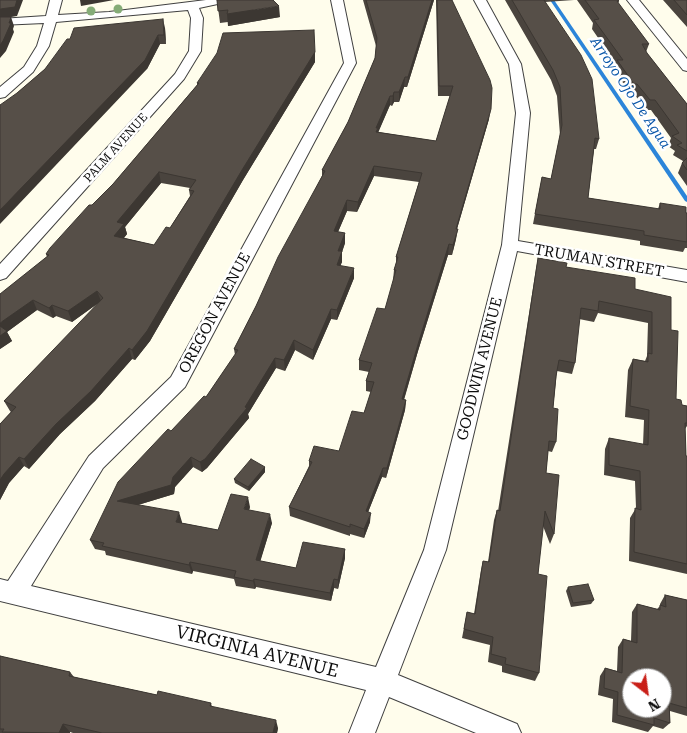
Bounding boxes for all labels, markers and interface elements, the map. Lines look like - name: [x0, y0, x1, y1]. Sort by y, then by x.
- water label: Arroyo Ojo De Agua: [586, 34, 674, 152]
- street label: PALM AVENUE: [81, 110, 151, 186]
- street label: TRUMAN STREET: [533, 241, 665, 281]
- street label: OREGON AVENUE: [175, 249, 255, 377]
- street label: GOODWIN AVENUE: [453, 296, 507, 442]
- street label: VIRGINIA AVENUE: [173, 621, 341, 683]
- north arrow: [622, 668, 672, 718]
- text: N: [645, 696, 663, 715]

